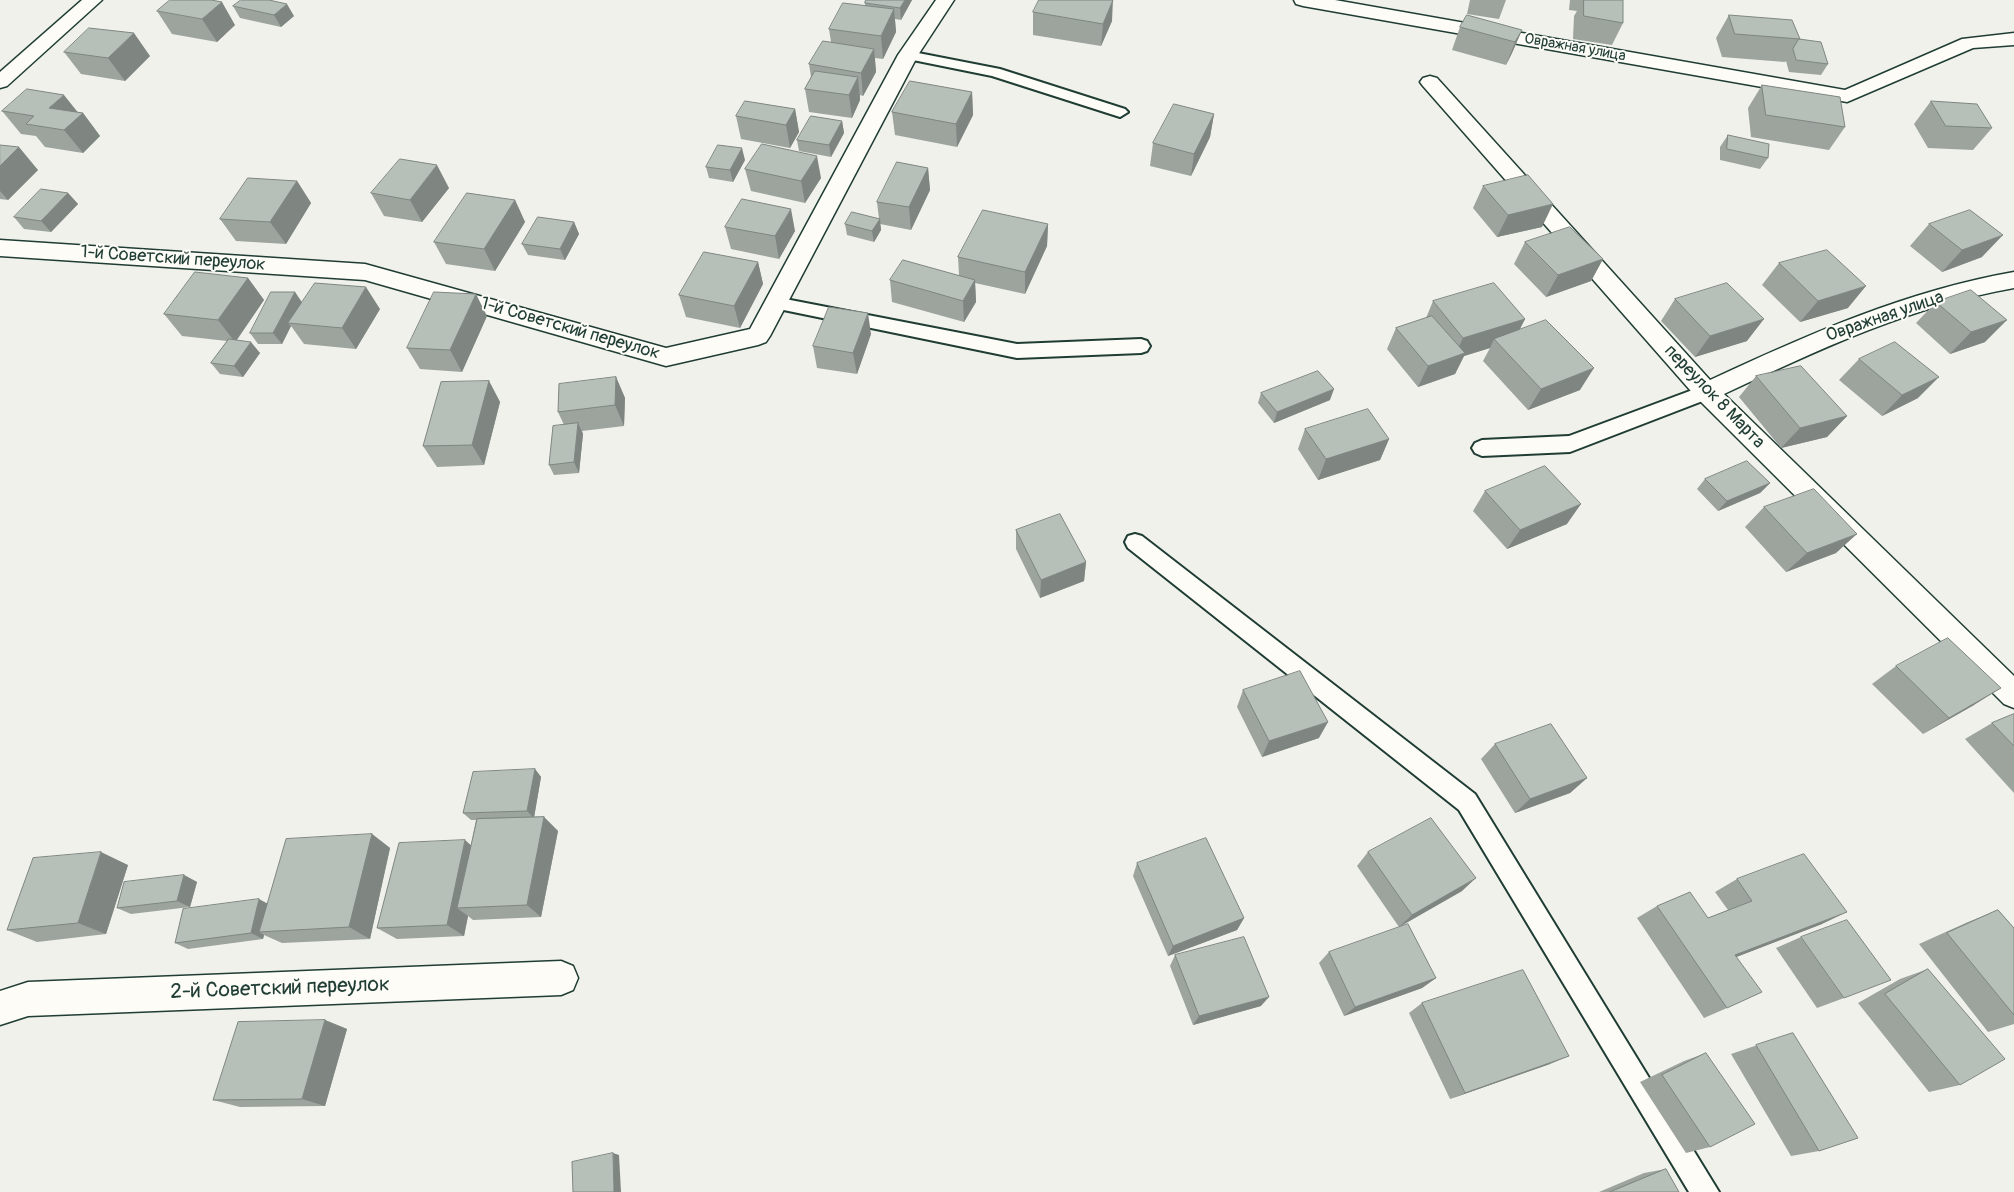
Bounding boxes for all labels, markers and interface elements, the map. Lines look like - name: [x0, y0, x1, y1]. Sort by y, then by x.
- street label: Овражная улица: [1523, 30, 1627, 66]
- street label: 1-й Советский переулок: [80, 242, 266, 276]
- street label: Овражная улица: [1823, 287, 1947, 347]
- street label: 1-й Советский переулок: [478, 293, 662, 365]
- street label: переулок 8 Марта: [1659, 341, 1769, 453]
- street label: 2-й Советский переулок: [170, 973, 390, 1005]

